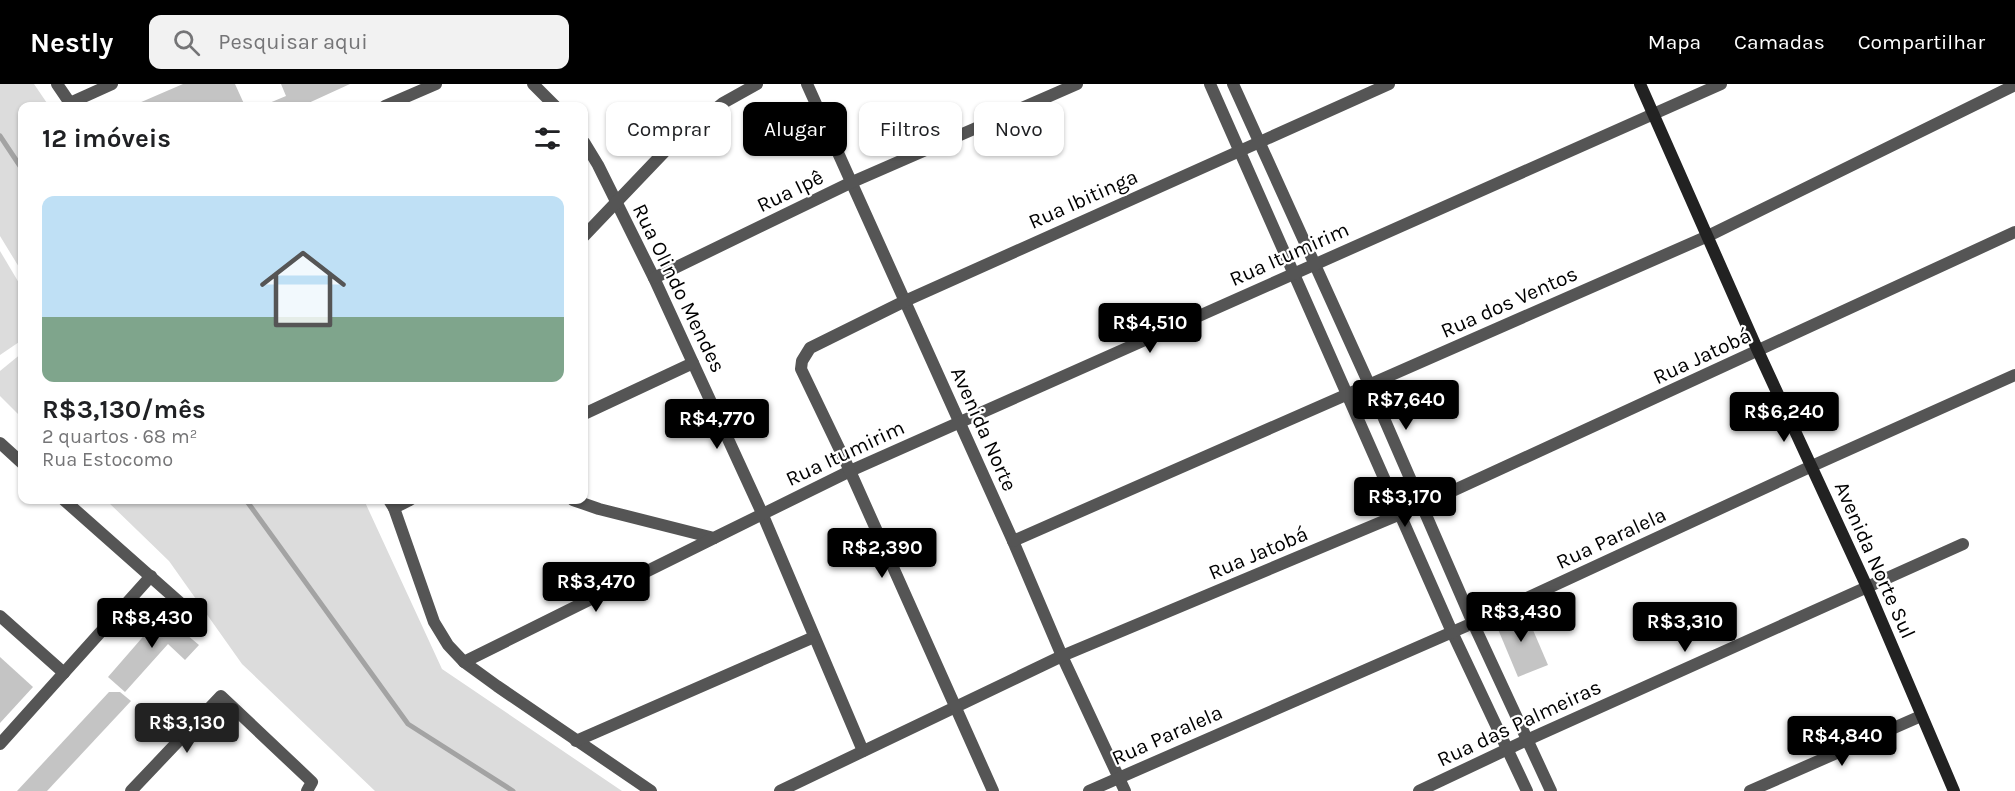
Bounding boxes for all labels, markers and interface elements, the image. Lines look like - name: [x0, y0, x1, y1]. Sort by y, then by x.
- search box: [149, 15, 569, 69]
- text: Nestly: [30, 26, 113, 59]
- icon: search: [170, 26, 203, 59]
- text: Pesquisar aqui: [218, 29, 368, 55]
- text: Mapa: [1648, 30, 1701, 54]
- text: Camadas: [1734, 30, 1825, 54]
- text: Compartilhar: [1858, 30, 1985, 54]
- chip: Comprar: [606, 102, 731, 156]
- chip: Alugar: [743, 102, 847, 156]
- chip: Filtros: [859, 102, 962, 156]
- chip: Novo: [974, 102, 1064, 156]
- icon: filters: [531, 122, 564, 155]
- text: 12 imóveis: [42, 123, 171, 154]
- street label: Rua Ibitinga: [1025, 164, 1141, 234]
- street label: Rua Ipê: [753, 165, 827, 217]
- street label: Rua Olindo Mendes: [628, 200, 730, 376]
- street label: Rua Itumirim: [1226, 217, 1352, 291]
- icon: home: [249, 235, 357, 343]
- street label: Rua dos Ventos: [1437, 261, 1581, 343]
- pin: R$4,510: [1095, 303, 1205, 354]
- text: R$4,510: [1112, 311, 1188, 334]
- street label: Rua Jatobá: [1649, 323, 1755, 389]
- street label: Avenida Norte: [946, 363, 1022, 495]
- pin: R$7,640: [1351, 380, 1461, 431]
- text: R$7,640: [1367, 388, 1445, 411]
- pin: R$6,240: [1729, 392, 1839, 443]
- text: R$3,130/mês: [42, 394, 206, 425]
- pin: R$4,770: [662, 399, 772, 450]
- text: R$6,240: [1744, 400, 1824, 423]
- text: R$4,770: [679, 407, 755, 430]
- street label: Rua Itumirim: [782, 415, 908, 491]
- text: 2 quartos · 68 m²: [42, 425, 198, 448]
- text: Rua Estocomo: [42, 448, 173, 471]
- pin: R$3,170: [1350, 477, 1460, 528]
- street label: Avenida Norte Sul: [1830, 478, 1920, 642]
- text: R$3,170: [1368, 485, 1442, 508]
- street label: Rua Paralela: [1552, 502, 1670, 574]
- street label: Rua Jatobá: [1205, 521, 1311, 585]
- pin: R$2,390: [827, 528, 937, 579]
- text: R$2,390: [841, 536, 923, 559]
- pin: R$3,470: [541, 562, 651, 613]
- text: R$3,470: [557, 570, 635, 593]
- pin: R$3,430: [1466, 592, 1576, 643]
- pin: R$8,430: [97, 598, 207, 649]
- text: R$3,430: [1480, 600, 1562, 623]
- pin: R$3,310: [1630, 602, 1740, 653]
- text: R$8,430: [111, 606, 193, 629]
- text: R$3,310: [1647, 610, 1723, 633]
- street label: Rua das Palmeiras: [1433, 674, 1605, 772]
- street label: Rua Paralela: [1108, 700, 1226, 770]
- pin: R$3,130: [132, 703, 242, 754]
- text: R$3,130: [149, 711, 225, 734]
- pin: R$4,840: [1787, 716, 1897, 767]
- text: R$4,840: [1801, 724, 1883, 747]

